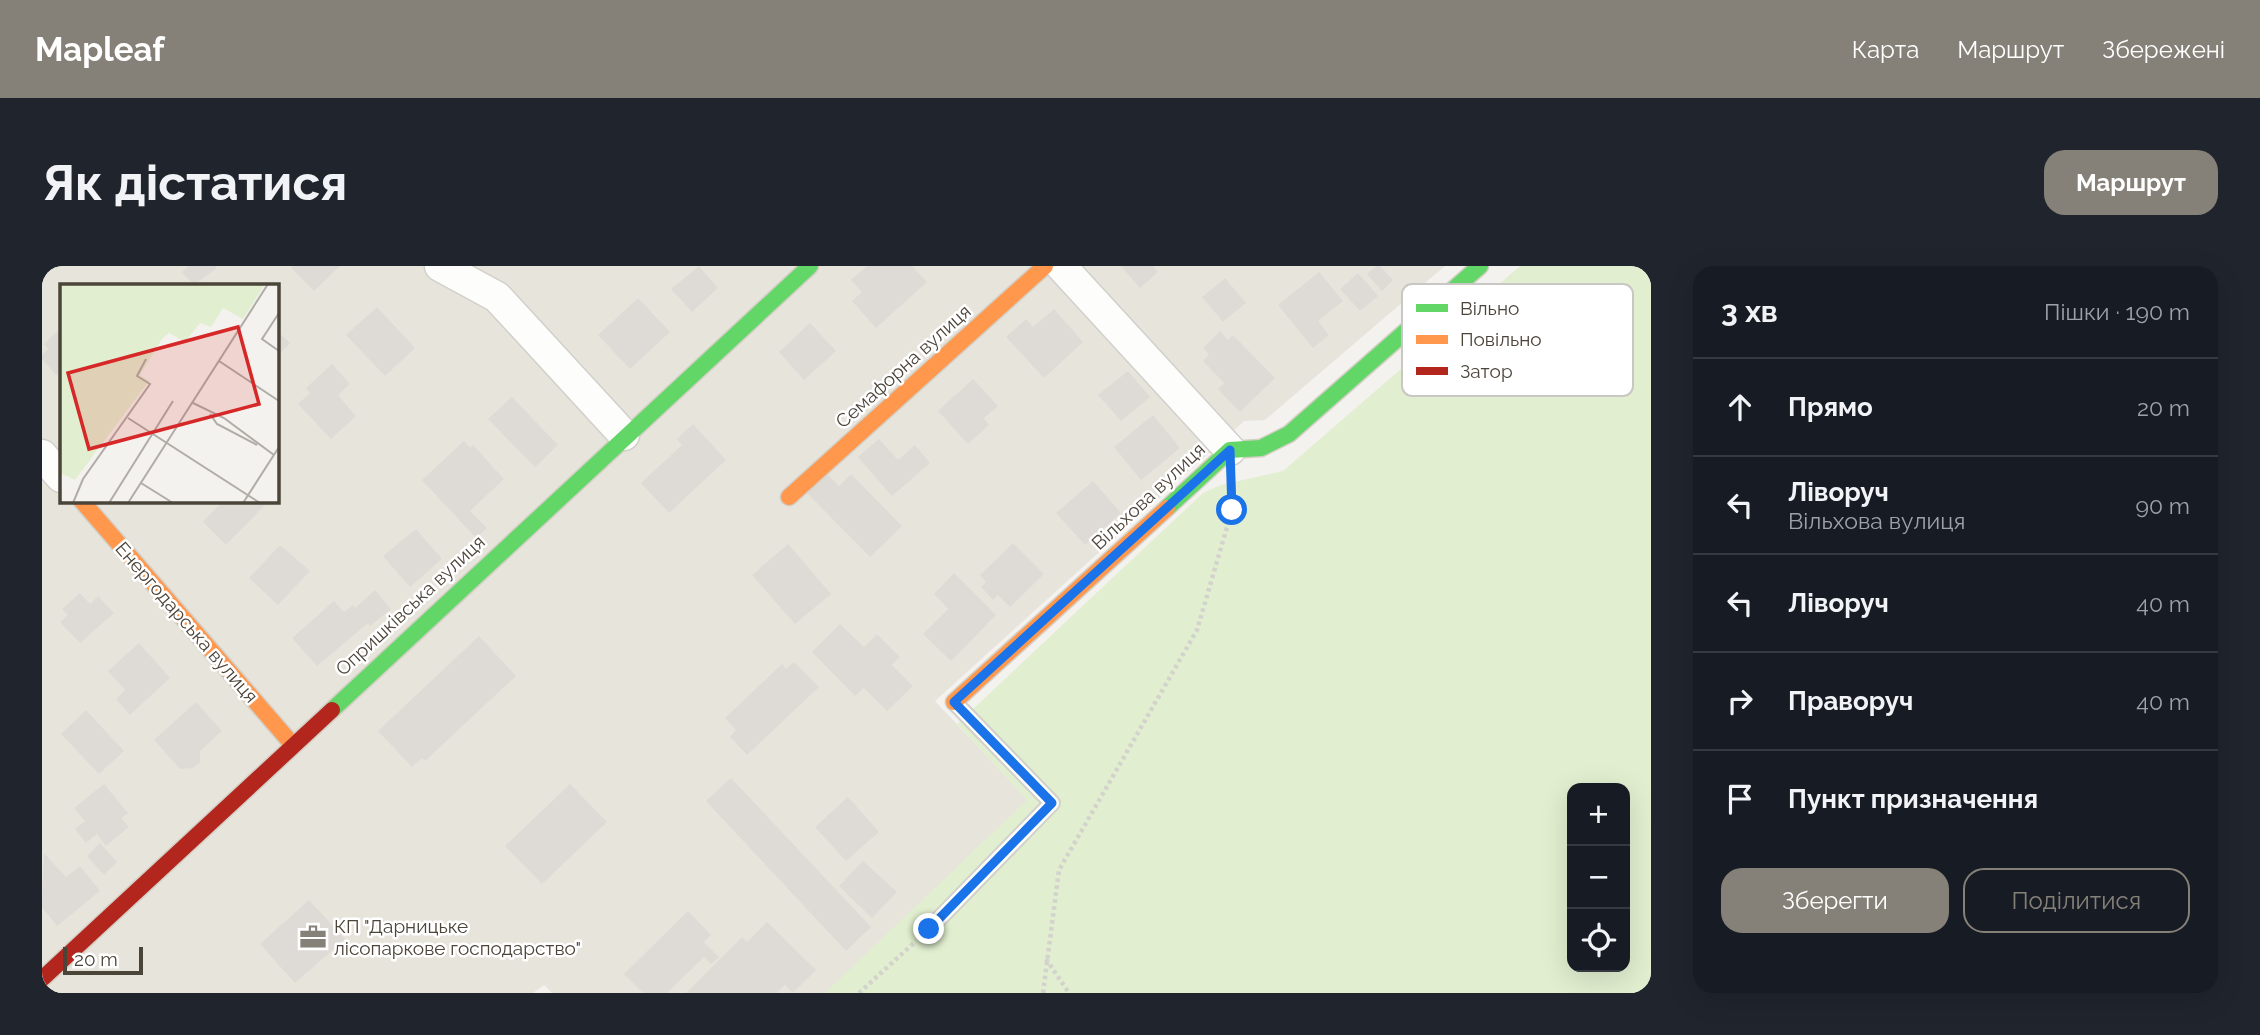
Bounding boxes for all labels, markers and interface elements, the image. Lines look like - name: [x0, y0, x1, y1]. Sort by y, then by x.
- text: Mapleaf: [35, 30, 165, 69]
- text: Карта: [1852, 35, 1919, 64]
- text: Маршрут: [1957, 35, 2064, 64]
- text: Збережені: [2102, 35, 2225, 64]
- button: Маршрут: [2044, 150, 2218, 215]
- text: Як дістатися: [42, 154, 347, 211]
- inset map: [60, 284, 278, 502]
- legend: [1402, 284, 1633, 396]
- text: 3 хв: [1721, 294, 1778, 329]
- text: Вільно: [1460, 297, 1519, 319]
- text: Пішки · 190 m: [2044, 298, 2190, 325]
- street label: Семафорна вулиця: [831, 300, 975, 432]
- text: Повільно: [1460, 328, 1542, 350]
- text: Затор: [1460, 360, 1513, 382]
- icon: ahead: [1721, 388, 1759, 426]
- text: Прямо: [1788, 392, 1873, 422]
- text: 20 m: [2137, 394, 2190, 421]
- street label: Вільхова вулиця: [1087, 438, 1209, 554]
- text: Ліворуч: [1788, 477, 1889, 507]
- icon: left: [1721, 486, 1759, 524]
- text: 90 m: [2135, 492, 2190, 519]
- route start: [1216, 494, 1247, 525]
- text: Вільхова вулиця: [1788, 507, 1965, 534]
- street label: Опришківська вулиця: [331, 530, 489, 680]
- street label: Енергодарська вулиця: [111, 537, 263, 707]
- icon: left: [1721, 584, 1759, 622]
- text: Ліворуч: [1788, 588, 1889, 618]
- text: 40 m: [2136, 590, 2190, 617]
- icon: right: [1721, 682, 1759, 720]
- text: Праворуч: [1788, 686, 1913, 716]
- text: 40 m: [2136, 688, 2190, 715]
- icon: arrive: [1721, 780, 1759, 818]
- map controls: [1567, 783, 1630, 972]
- button: +: [1567, 783, 1630, 846]
- text: Пункт призначення: [1788, 784, 2038, 814]
- button: −: [1567, 846, 1630, 909]
- button: Зберегти: [1721, 868, 1949, 933]
- button: Поділитися: [1963, 868, 2190, 933]
- button: locate: [1567, 909, 1630, 972]
- route end: [913, 913, 944, 944]
- place label: КП "Дарницьке лісопаркове господарство": [334, 915, 581, 959]
- office icon: КП "Дарницьке лісопаркове господарство": [298, 922, 328, 952]
- scale bar: [63, 944, 144, 976]
- text: 20 m: [74, 948, 118, 970]

